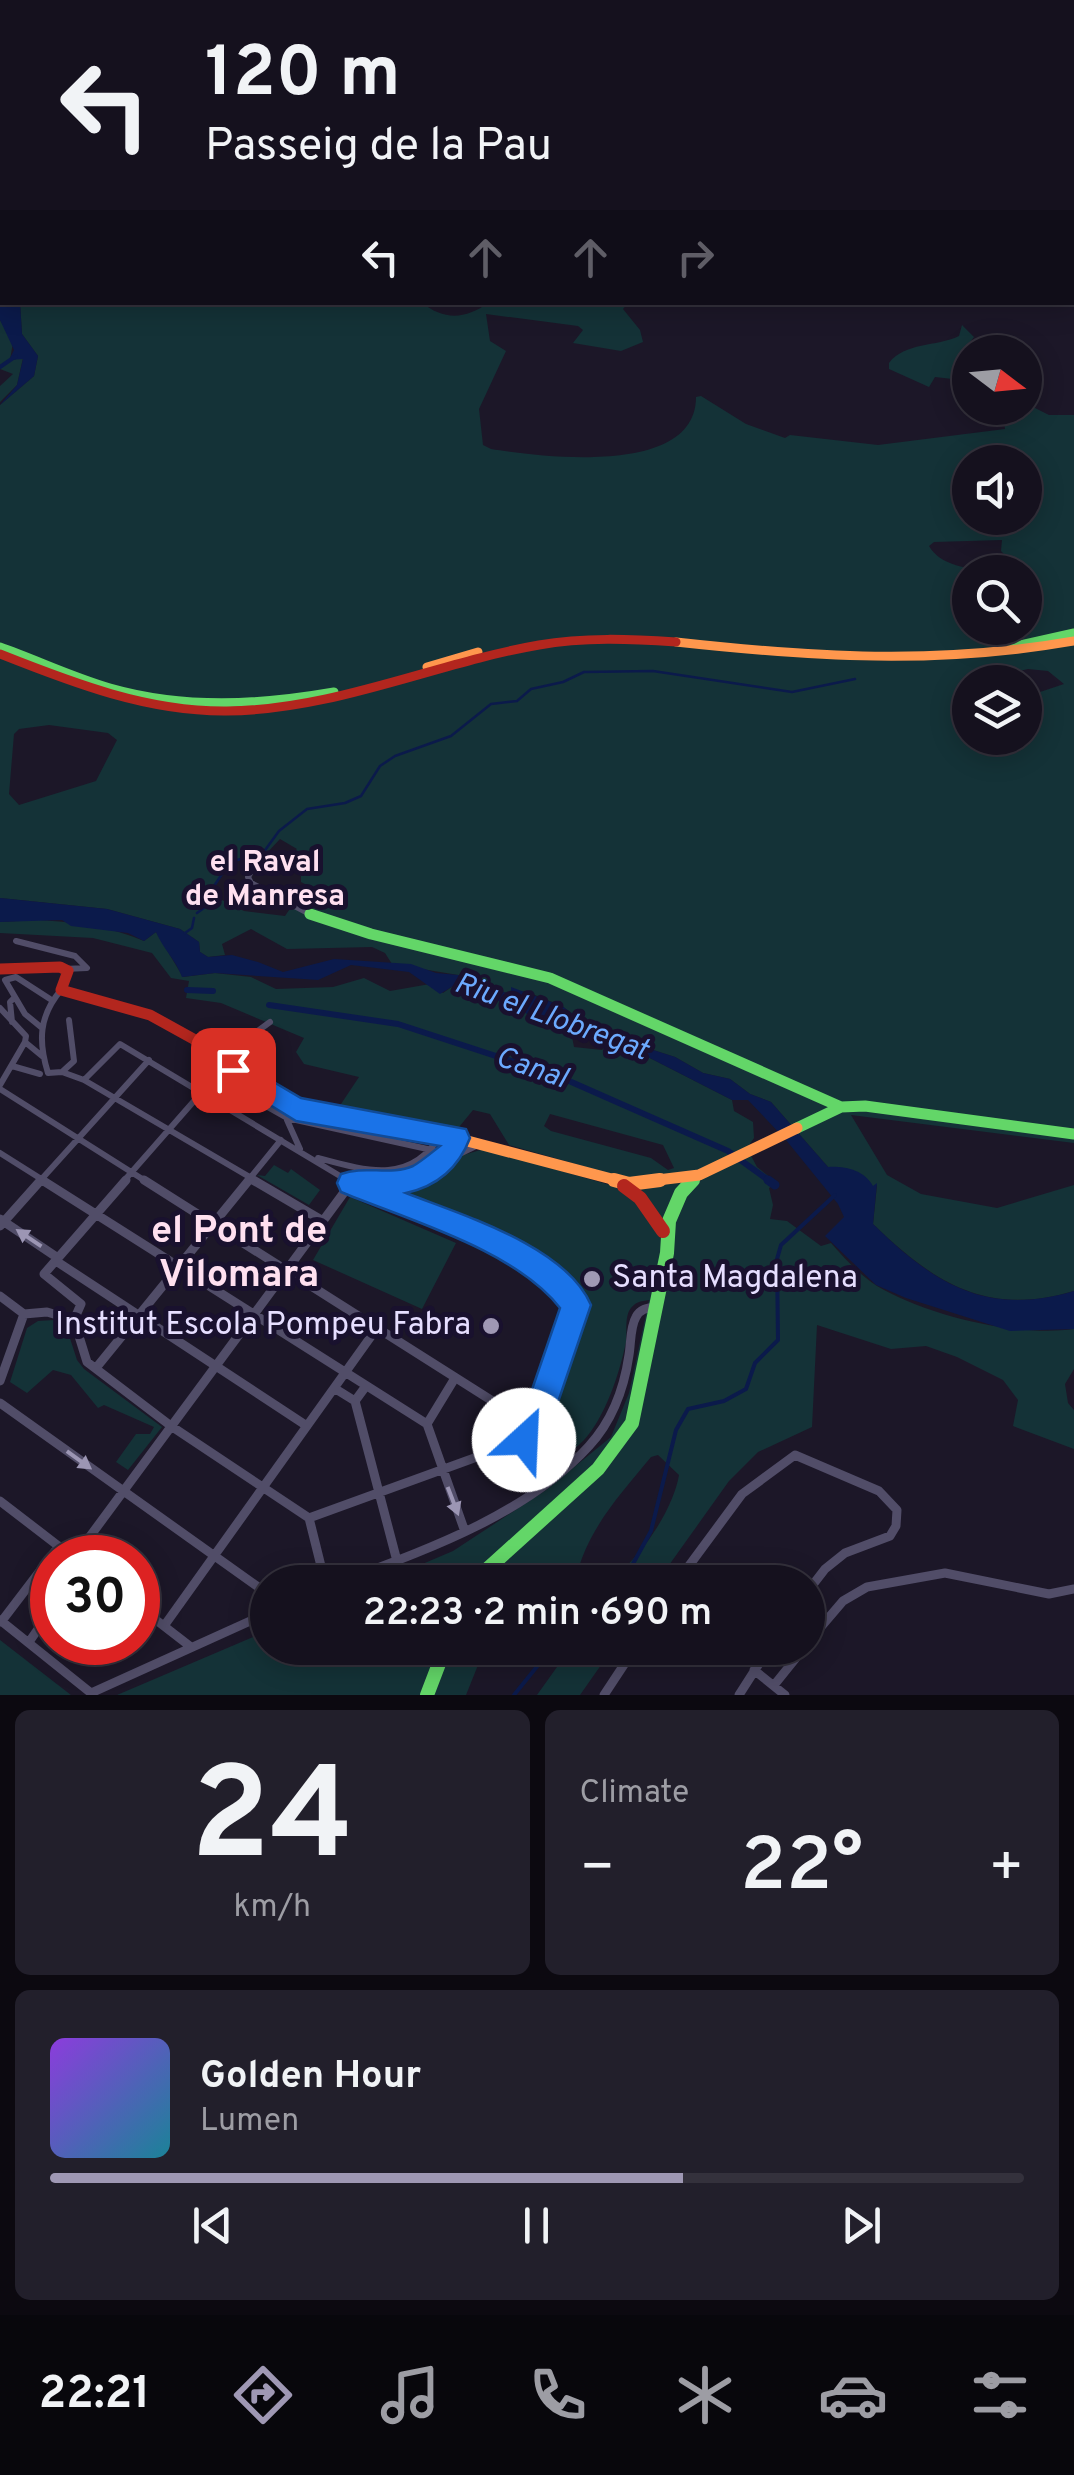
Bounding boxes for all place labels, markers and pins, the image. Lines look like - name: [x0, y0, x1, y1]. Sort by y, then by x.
- pin: [191, 1028, 276, 1113]
- place label: Santa Magdalena: [612, 1259, 858, 1299]
- marker: Santa Magdalena: [581, 1268, 603, 1290]
- place label: Institut Escola Pompeu Fabra: [55, 1306, 471, 1346]
- marker: Institut Escola Pompeu Fabra: [480, 1315, 502, 1337]

